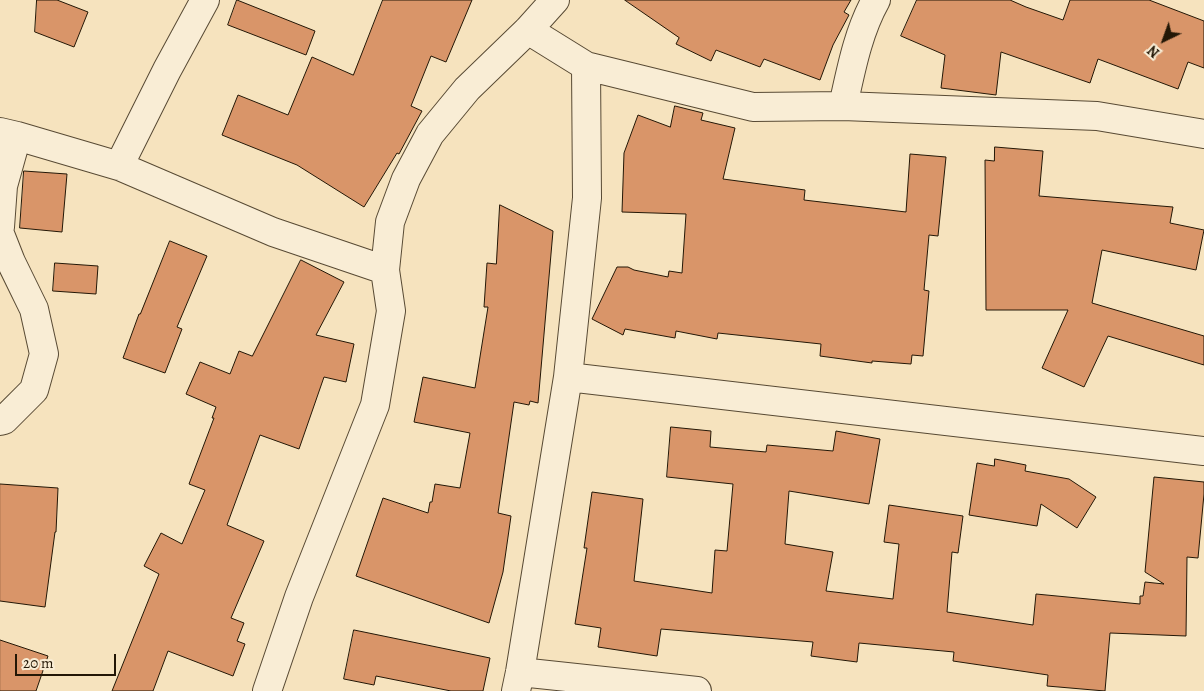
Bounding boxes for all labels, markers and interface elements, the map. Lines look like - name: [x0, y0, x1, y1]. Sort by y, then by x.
- north arrow: [1139, 15, 1189, 65]
- text: N: [1143, 41, 1164, 62]
- scale bar: [18, 644, 119, 676]
- text: 20 m: [23, 653, 54, 673]

